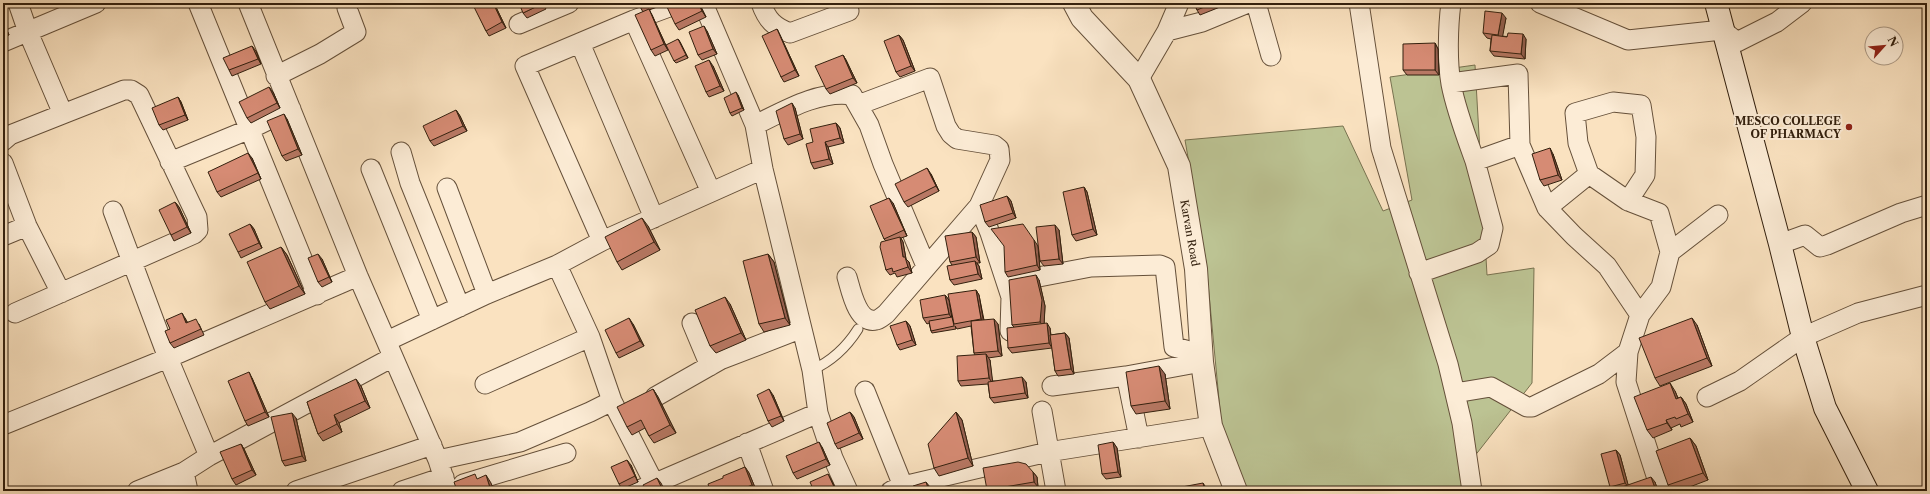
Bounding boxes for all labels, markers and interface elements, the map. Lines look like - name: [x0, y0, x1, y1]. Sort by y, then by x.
- north arrow: [1864, 26, 1904, 66]
- text: N: [1885, 34, 1902, 49]
- place label: MESCO COLLEGE OF PHARMACY: [1735, 114, 1842, 141]
- marker: MESCO COLLEGE OF PHARMACY: [1844, 122, 1854, 132]
- street label: Karvan Road: [1177, 199, 1203, 268]

